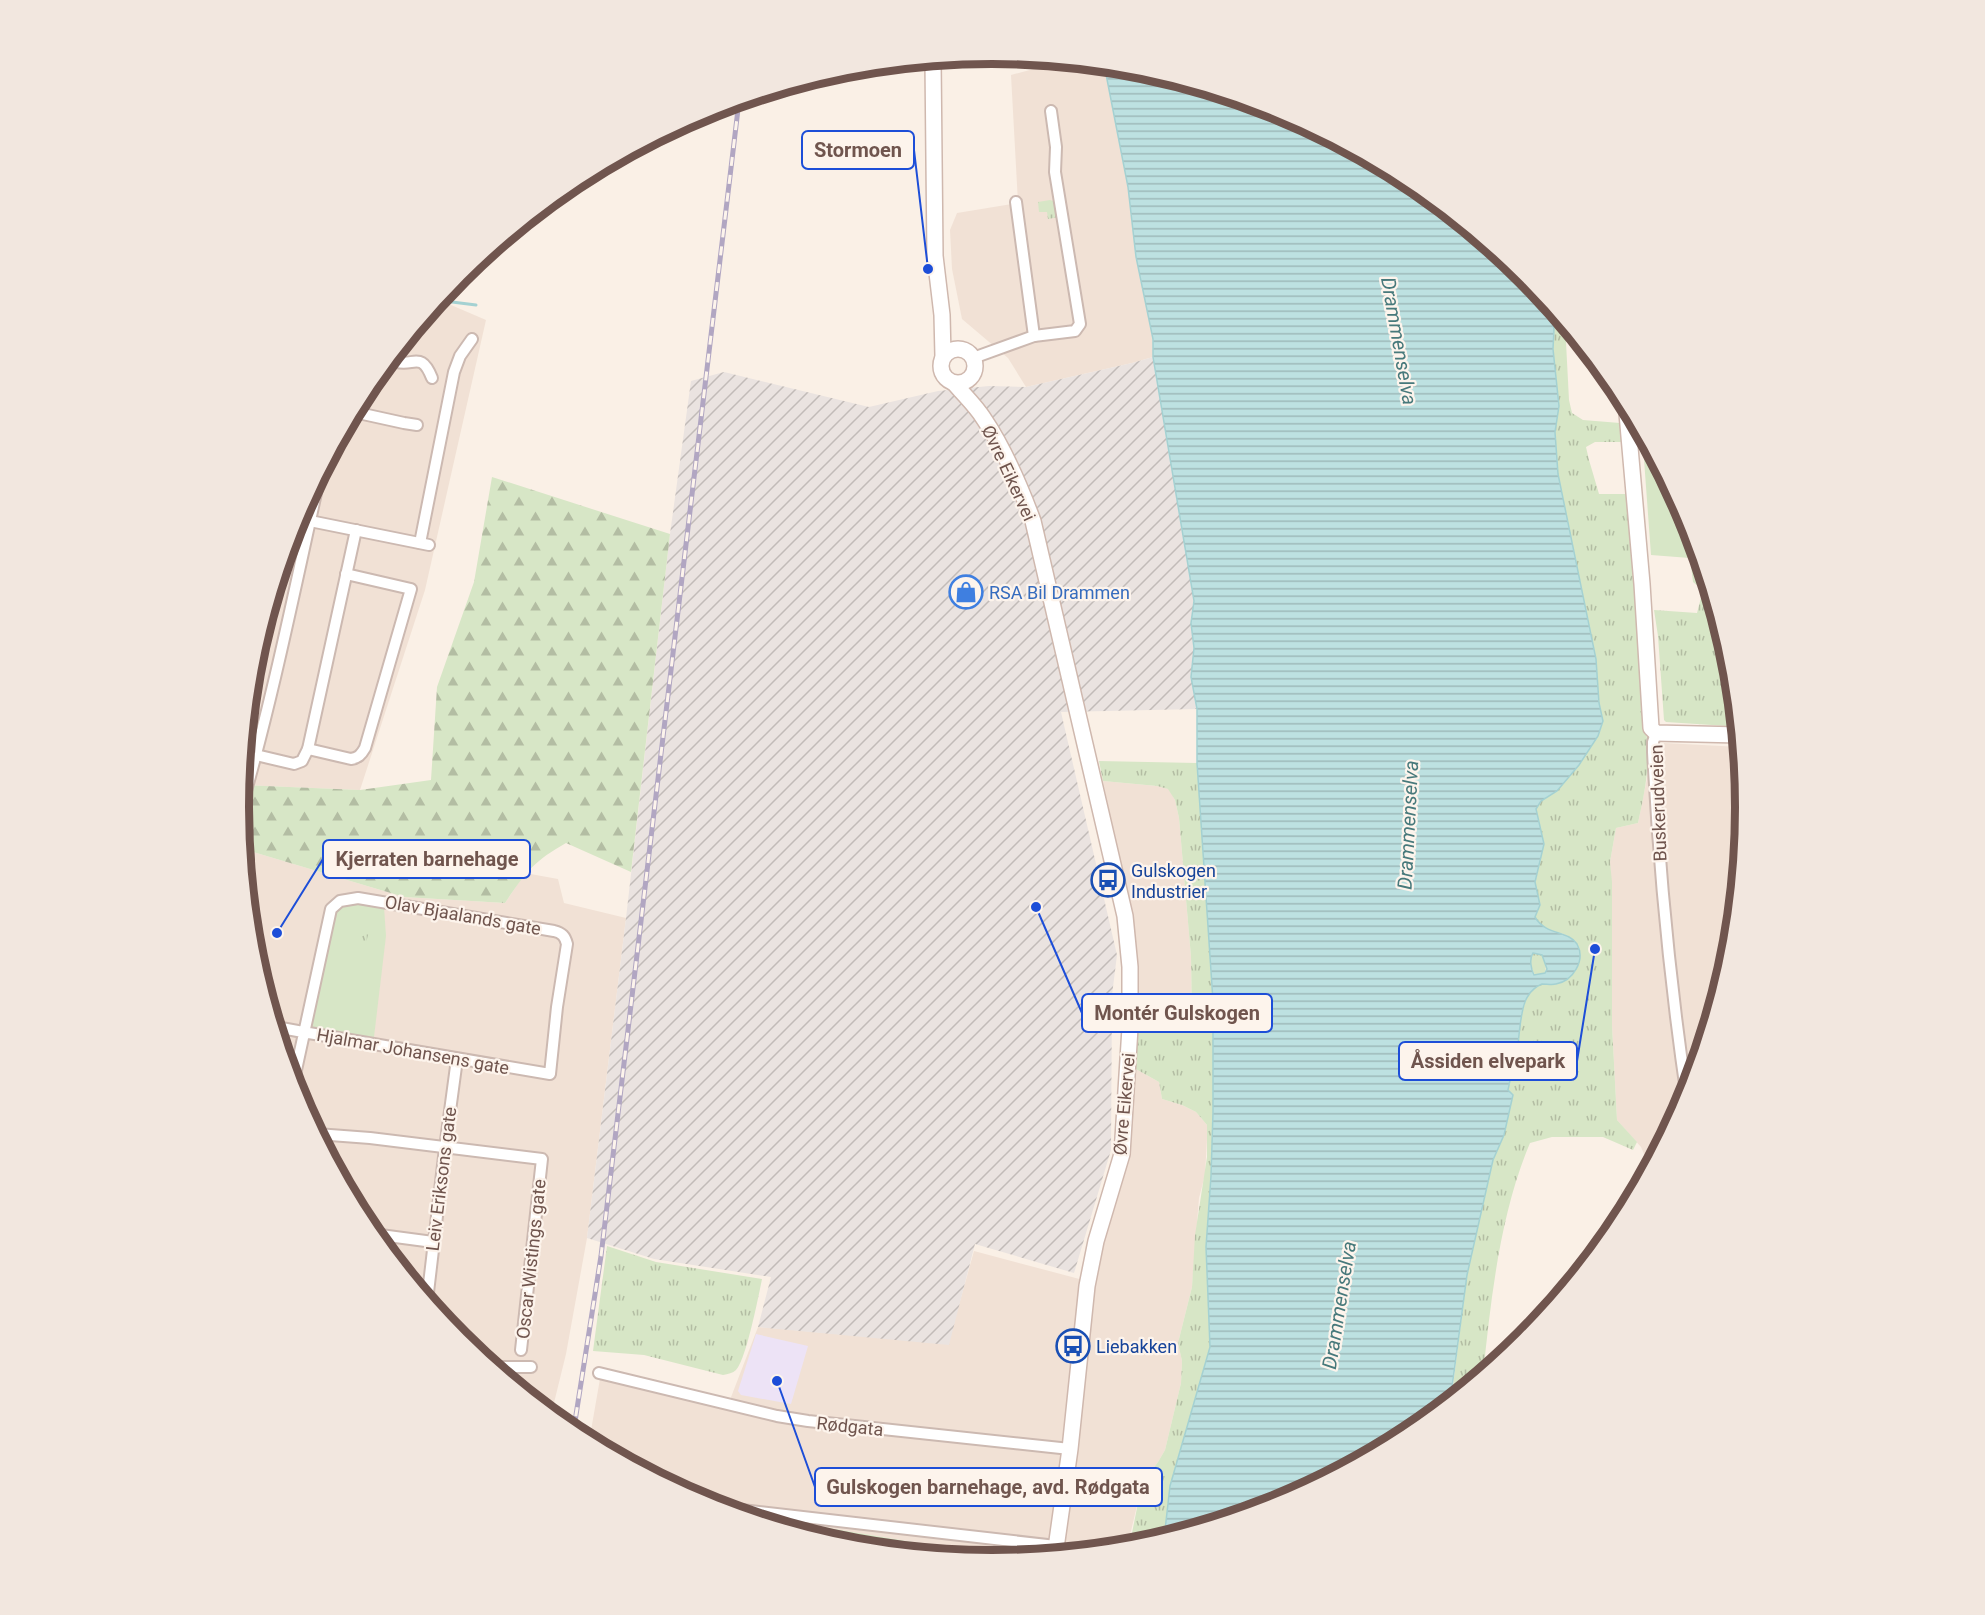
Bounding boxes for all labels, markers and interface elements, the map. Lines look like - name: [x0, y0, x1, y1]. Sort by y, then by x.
- callout: Stormoen: [802, 131, 914, 169]
- text: Stormoen: [814, 138, 902, 162]
- water label: Drammenselva: [1376, 275, 1422, 407]
- street label: Øvre Eikervei: [978, 422, 1040, 524]
- shop icon: RSA Bil Drammen: [948, 574, 984, 610]
- place label: RSA Bil Drammen: [989, 582, 1130, 603]
- street label: Buskerudveien: [1645, 744, 1671, 862]
- water label: Drammenselva: [1393, 760, 1423, 890]
- callout: Kjerraten barnehage: [323, 840, 530, 878]
- text: Kjerraten barnehage: [336, 847, 519, 871]
- place label: Gulskogen Industrier: [1131, 860, 1216, 902]
- bus stop icon: Gulskogen Industrier: [1090, 862, 1126, 898]
- street label: Olav Bjaalands gate: [383, 891, 543, 939]
- callout: Montér Gulskogen: [1082, 994, 1272, 1032]
- text: Montér Gulskogen: [1094, 1001, 1260, 1025]
- street label: Hjalmar Johansens gate: [315, 1024, 511, 1078]
- callout: Åssiden elvepark: [1399, 1042, 1577, 1080]
- text: Åssiden elvepark: [1411, 1049, 1566, 1073]
- street label: Øvre Eikervei: [1109, 1052, 1139, 1156]
- street label: Leiv Eriksons gate: [422, 1106, 460, 1252]
- street label: Oscar Wistings gate: [512, 1178, 550, 1340]
- water label: Drammenselva: [1317, 1239, 1361, 1371]
- bus stop icon: Liebakken: [1055, 1328, 1091, 1364]
- place label: Liebakken: [1096, 1336, 1177, 1357]
- street label: Rødgata: [816, 1412, 884, 1440]
- callout: Gulskogen barnehage, avd. Rødgata: [815, 1468, 1162, 1506]
- text: Gulskogen barnehage, avd. Rødgata: [826, 1475, 1150, 1499]

